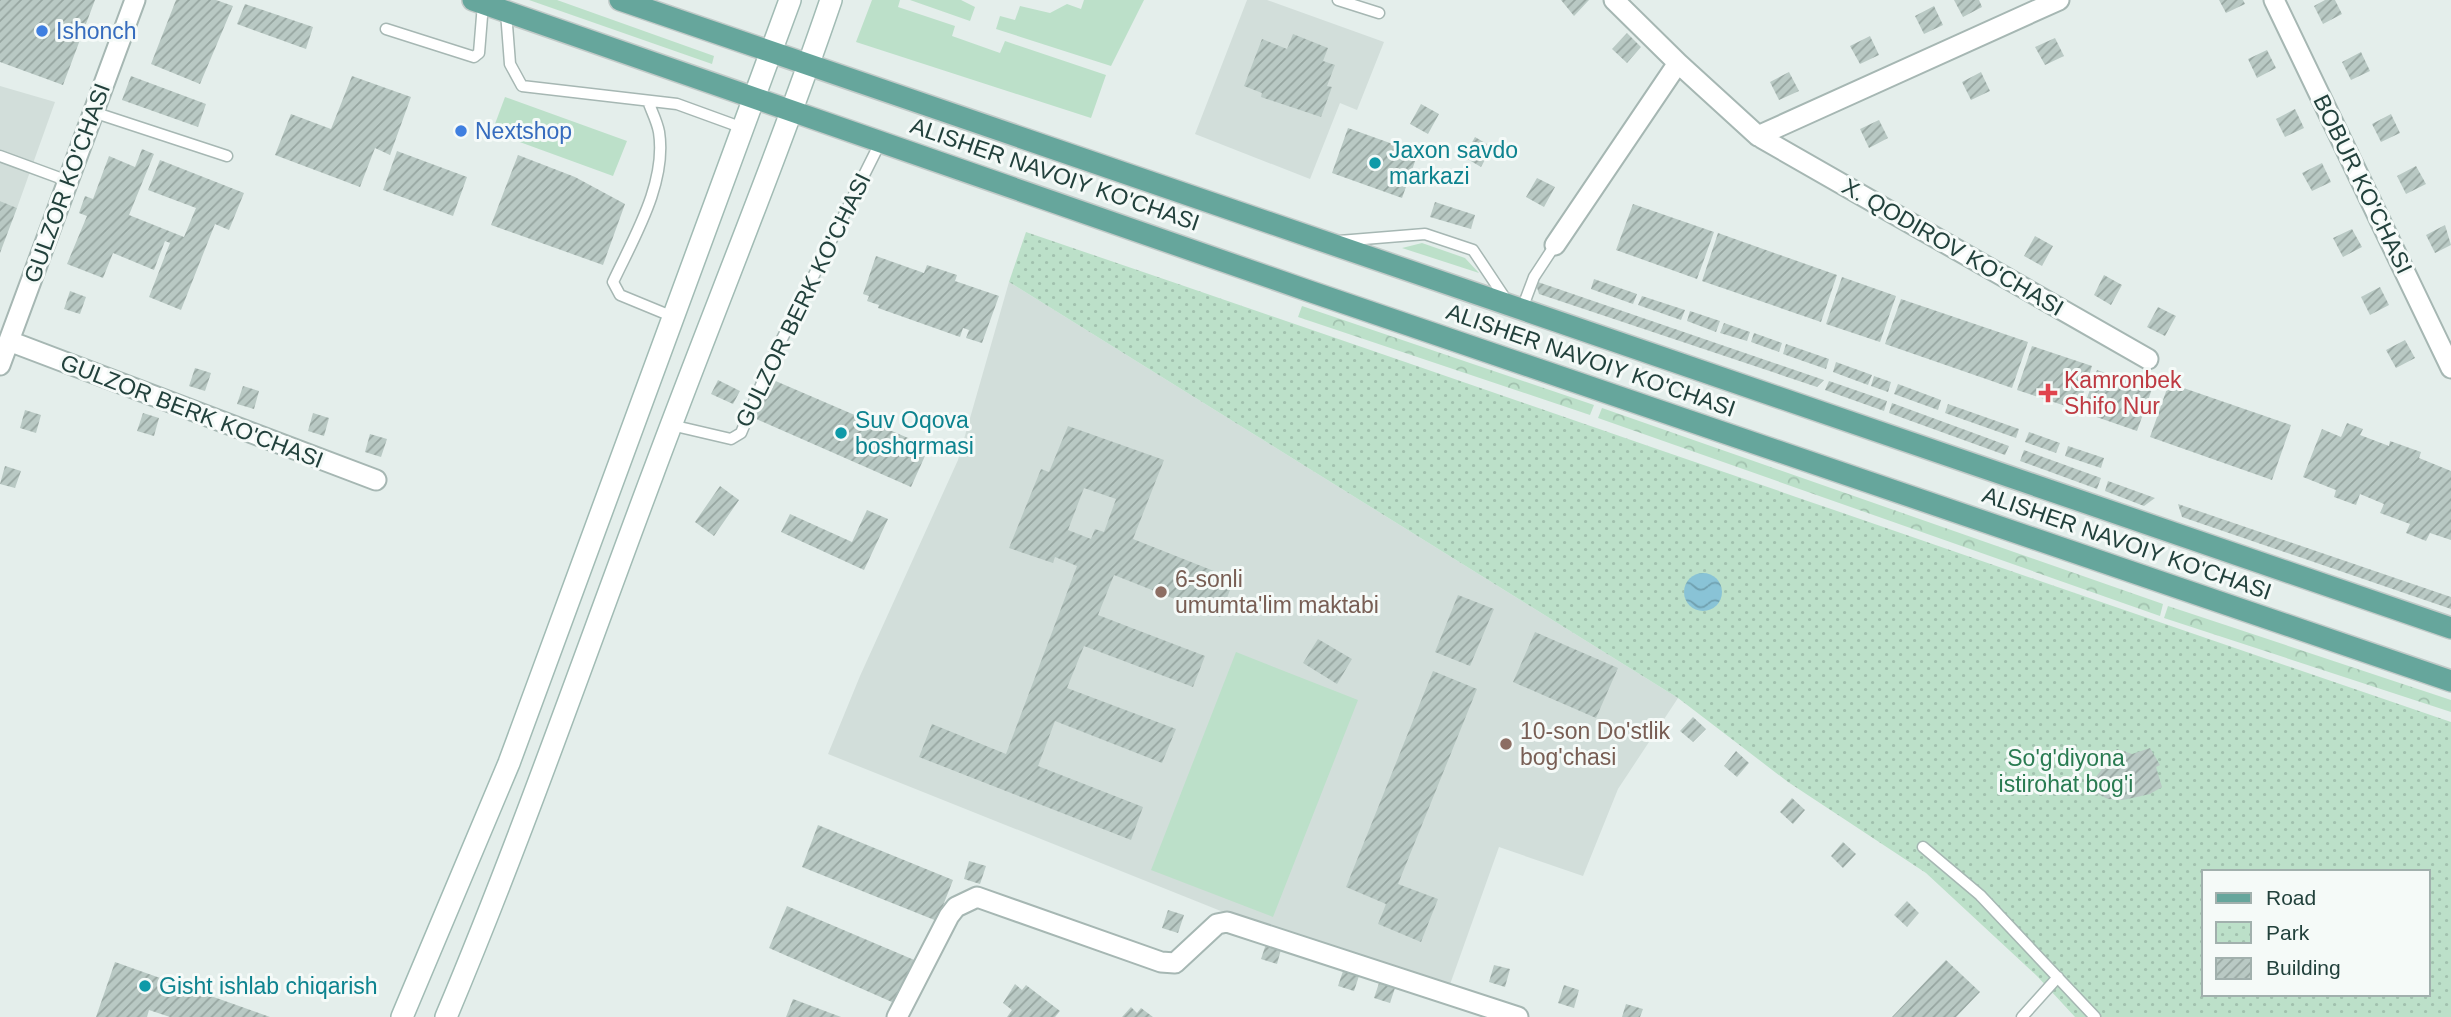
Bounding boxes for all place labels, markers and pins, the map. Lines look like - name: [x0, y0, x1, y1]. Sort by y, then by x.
- place label: Ishonch: [56, 18, 137, 44]
- marker: Ishonch: [34, 23, 50, 39]
- place label: Nextshop: [475, 118, 572, 144]
- marker: Nextshop: [453, 123, 469, 139]
- place label: Jaxon savdo markazi: [1389, 137, 1518, 189]
- marker: Jaxon savdo markazi: [1367, 155, 1383, 171]
- place label: Kamronbek Shifo Nur: [2064, 367, 2182, 419]
- marker: Kamronbek Shifo Nur: [2038, 383, 2058, 403]
- place label: Suv Oqova boshqrmasi: [855, 407, 974, 459]
- marker: Suv Oqova boshqrmasi: [833, 425, 849, 441]
- place label: 6-sonli umumta'lim maktabi: [1175, 566, 1379, 618]
- marker: 6-sonli umumta'lim maktabi: [1153, 584, 1169, 600]
- place label: 10-son Do'stlik bog'chasi: [1520, 718, 1671, 770]
- marker: 10-son Do'stlik bog'chasi: [1498, 736, 1514, 752]
- place label: Gisht ishlab chiqarish: [159, 973, 378, 999]
- marker: Gisht ishlab chiqarish: [137, 978, 153, 994]

